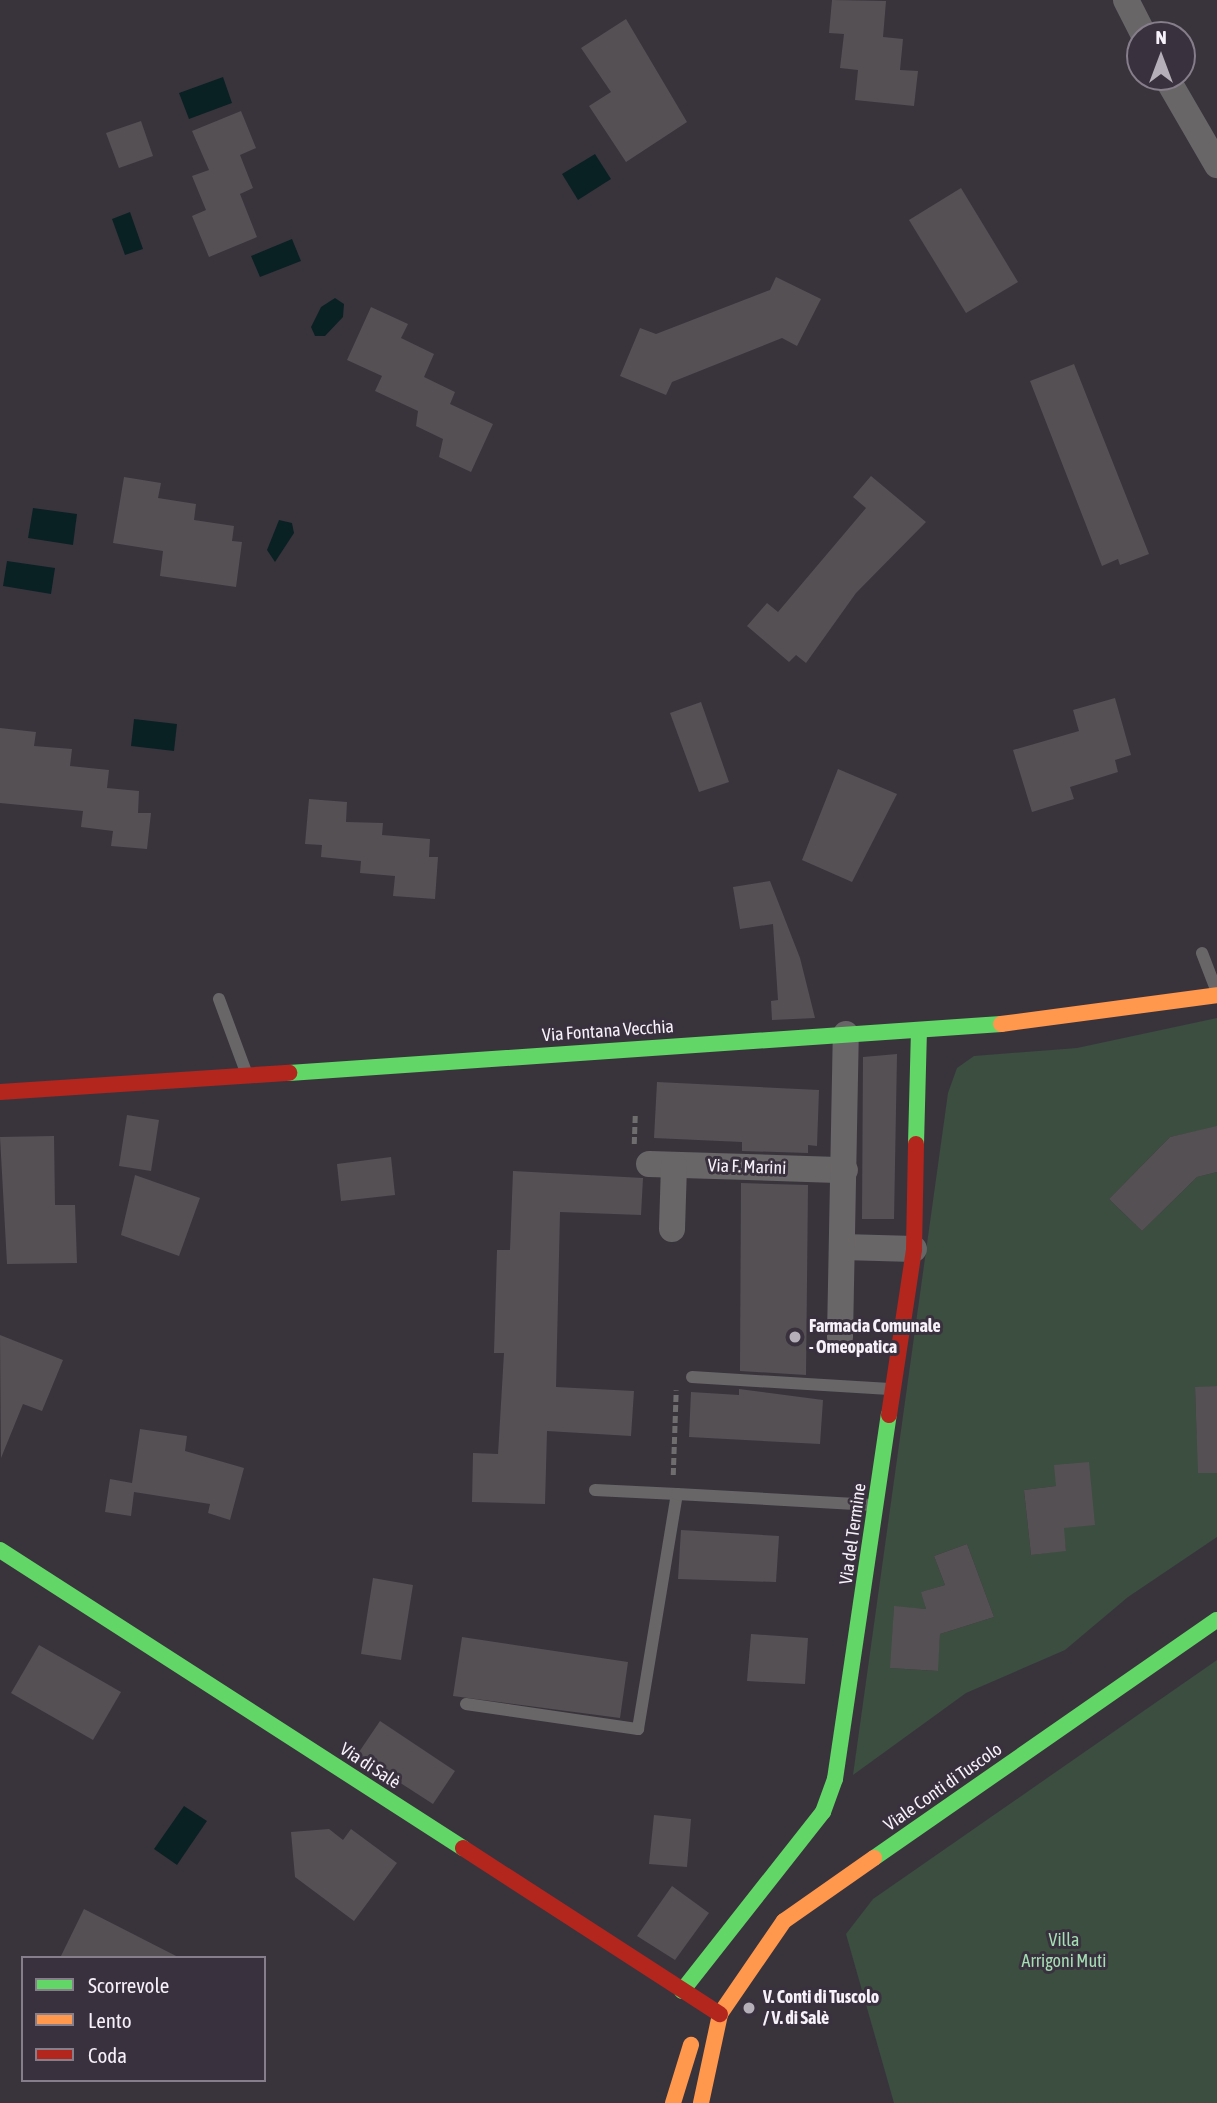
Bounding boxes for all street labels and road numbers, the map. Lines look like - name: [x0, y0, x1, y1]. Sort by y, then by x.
- street label: Via Fontana Vecchia: [541, 1016, 675, 1046]
- street label: Via F. Marini: [707, 1155, 787, 1179]
- street label: Via del Termine: [835, 1482, 871, 1586]
- street label: Viale Conti di Tuscolo: [880, 1738, 1006, 1836]
- street label: Via di Salè: [336, 1739, 404, 1793]

